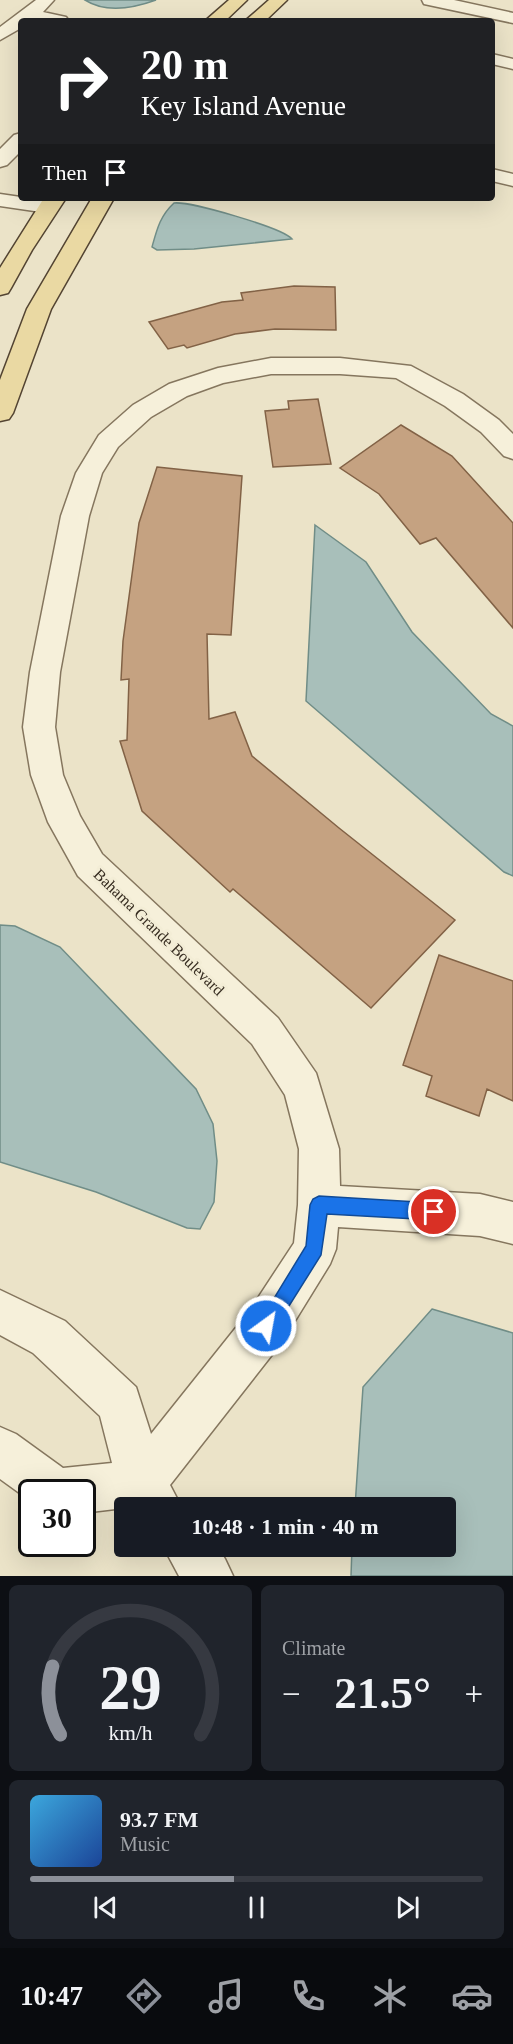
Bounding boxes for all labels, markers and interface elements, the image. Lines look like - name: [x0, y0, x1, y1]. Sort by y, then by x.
- icon: right: [42, 42, 120, 120]
- text: 20 m: [141, 42, 229, 88]
- text: Key Island Avenue: [141, 91, 346, 121]
- icon: arrive: [99, 156, 132, 189]
- text: Then: [42, 160, 87, 185]
- street label: Bahama Grande Boulevard: [90, 865, 228, 999]
- pin: [408, 1186, 459, 1237]
- icon: arrive: [417, 1195, 450, 1228]
- position arrow: [234, 1294, 298, 1358]
- speed limit sign: 30: [18, 1479, 96, 1557]
- text: 10:48 · 1 min · 40 m: [192, 1514, 379, 1539]
- text: Climate: [282, 1637, 345, 1659]
- text: 29: [99, 1653, 162, 1722]
- text: 21.5°: [334, 1668, 431, 1718]
- text: −: [282, 1676, 301, 1712]
- text: +: [464, 1676, 483, 1712]
- text: km/h: [108, 1721, 153, 1745]
- text: 93.7 FM: [120, 1807, 198, 1832]
- text: Music: [120, 1833, 170, 1855]
- icon: previous: [89, 1891, 122, 1924]
- icon: pause: [240, 1891, 273, 1924]
- icon: next: [391, 1891, 424, 1924]
- icon: directions: [123, 1975, 165, 2017]
- icon: music: [205, 1975, 247, 2017]
- icon: phone: [287, 1975, 329, 2017]
- icon: climate: [369, 1975, 411, 2017]
- icon: car: [451, 1975, 493, 2017]
- text: 10:47: [20, 1981, 83, 2011]

